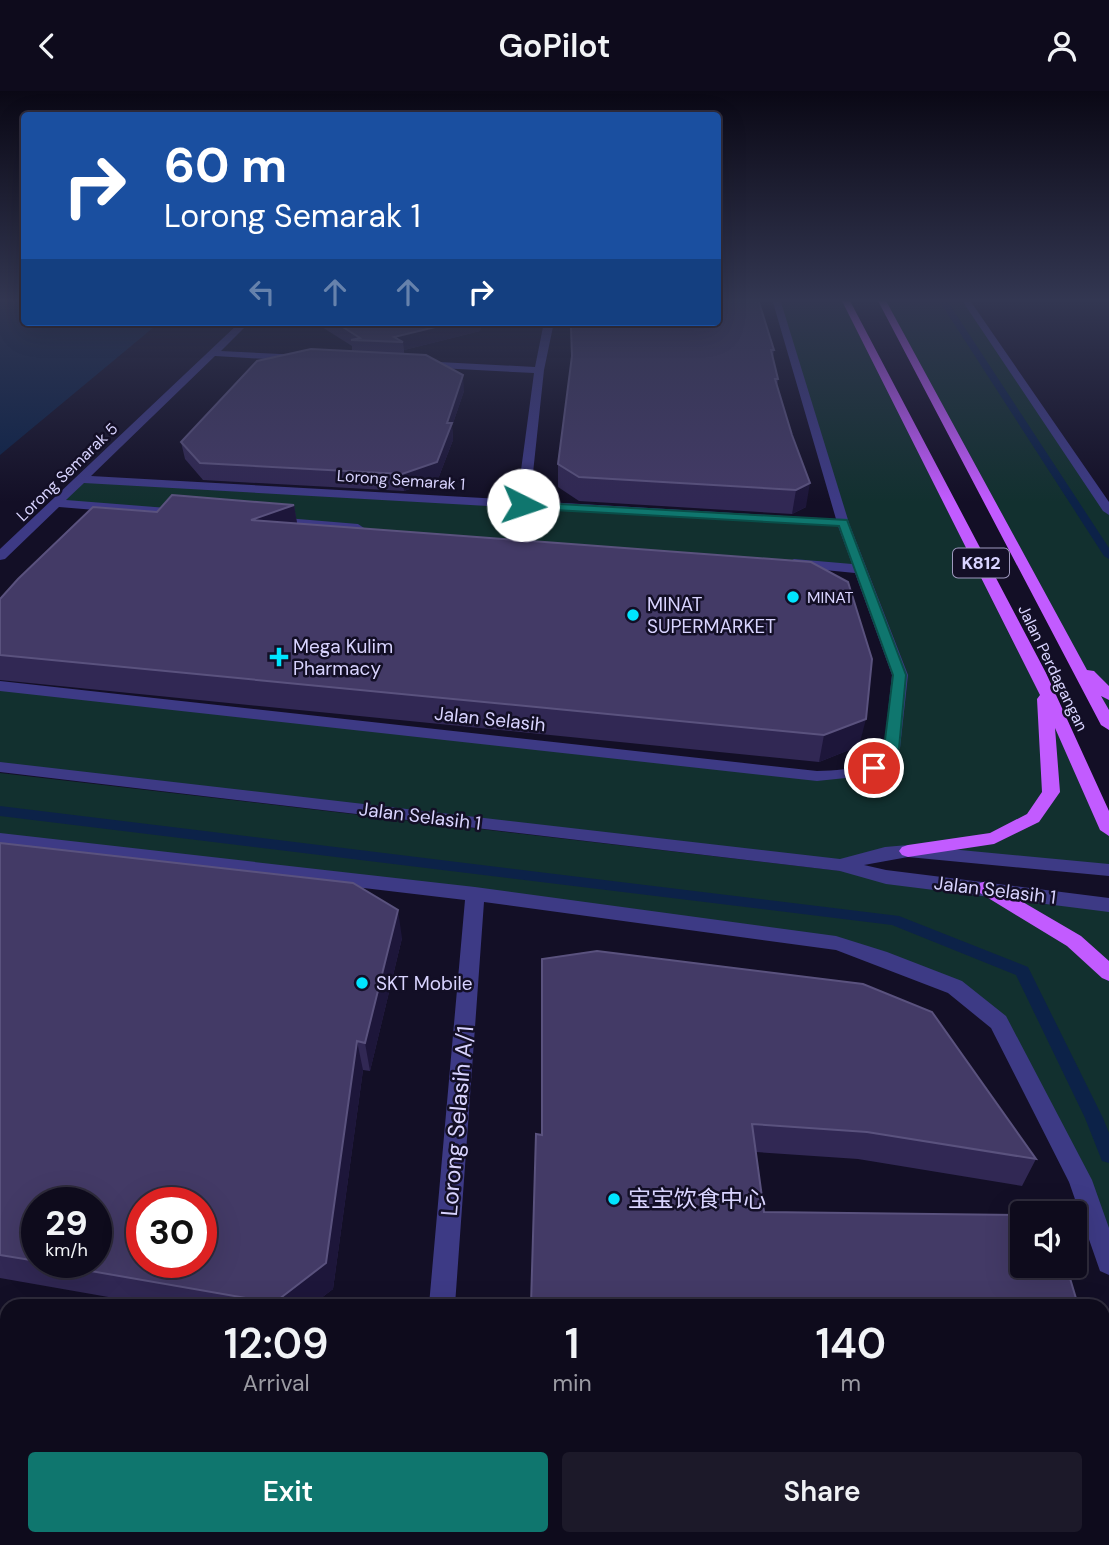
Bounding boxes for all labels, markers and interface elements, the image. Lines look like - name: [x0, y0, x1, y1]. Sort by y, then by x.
- text: GoPilot: [498, 25, 611, 67]
- icon: back: [28, 27, 66, 65]
- icon: person: [1043, 27, 1081, 65]
- text: 60 m: [164, 133, 287, 197]
- icon: right: [49, 140, 140, 231]
- text: Lorong Semarak 1: [164, 195, 421, 237]
- icon: left: [243, 273, 281, 311]
- icon: ahead: [316, 273, 354, 311]
- icon: ahead: [389, 273, 427, 311]
- icon: right: [462, 273, 500, 311]
- street label: Lorong Semarak 5: [12, 418, 122, 526]
- street label: Lorong Semarak 1: [336, 465, 466, 495]
- position arrow: [486, 468, 560, 542]
- road number: K812: [953, 549, 1009, 577]
- place label: MINAT: [807, 587, 854, 608]
- marker: MINAT: [785, 589, 801, 605]
- place label: MINAT SUPERMARKET: [647, 592, 776, 639]
- street label: Jalan Perdagangan: [1013, 601, 1093, 735]
- marker: MINAT SUPERMARKET: [625, 607, 641, 623]
- place label: Mega Kulim Pharmacy: [293, 634, 393, 681]
- marker: Mega Kulim Pharmacy: [271, 649, 287, 665]
- street label: Jalan Selasih: [433, 701, 547, 737]
- pin: [844, 738, 904, 798]
- icon: arrive: [855, 749, 893, 787]
- street label: Jalan Selasih 1: [358, 796, 482, 836]
- street label: Jalan Selasih 1: [933, 870, 1057, 910]
- place label: SKT Mobile: [376, 971, 473, 996]
- marker: SKT Mobile: [354, 975, 370, 991]
- street label: Lorong Selasih A/1: [434, 1025, 480, 1217]
- place label: 宝宝饮食中心: [628, 1184, 766, 1214]
- speed limit sign: 30: [126, 1187, 217, 1278]
- marker: 宝宝饮食中心: [606, 1191, 622, 1207]
- text: 29: [45, 1200, 88, 1246]
- map controls: [1010, 1201, 1087, 1278]
- button: sound: [1010, 1201, 1087, 1278]
- text: km/h: [45, 1238, 88, 1262]
- text: 12:09: [224, 1316, 329, 1371]
- text: 1: [565, 1316, 579, 1371]
- text: 140: [815, 1316, 886, 1371]
- text: Arrival: [243, 1368, 310, 1398]
- text: min: [552, 1368, 592, 1398]
- text: m: [841, 1368, 861, 1398]
- button: Exit: [28, 1452, 548, 1532]
- button: Share: [562, 1452, 1082, 1532]

